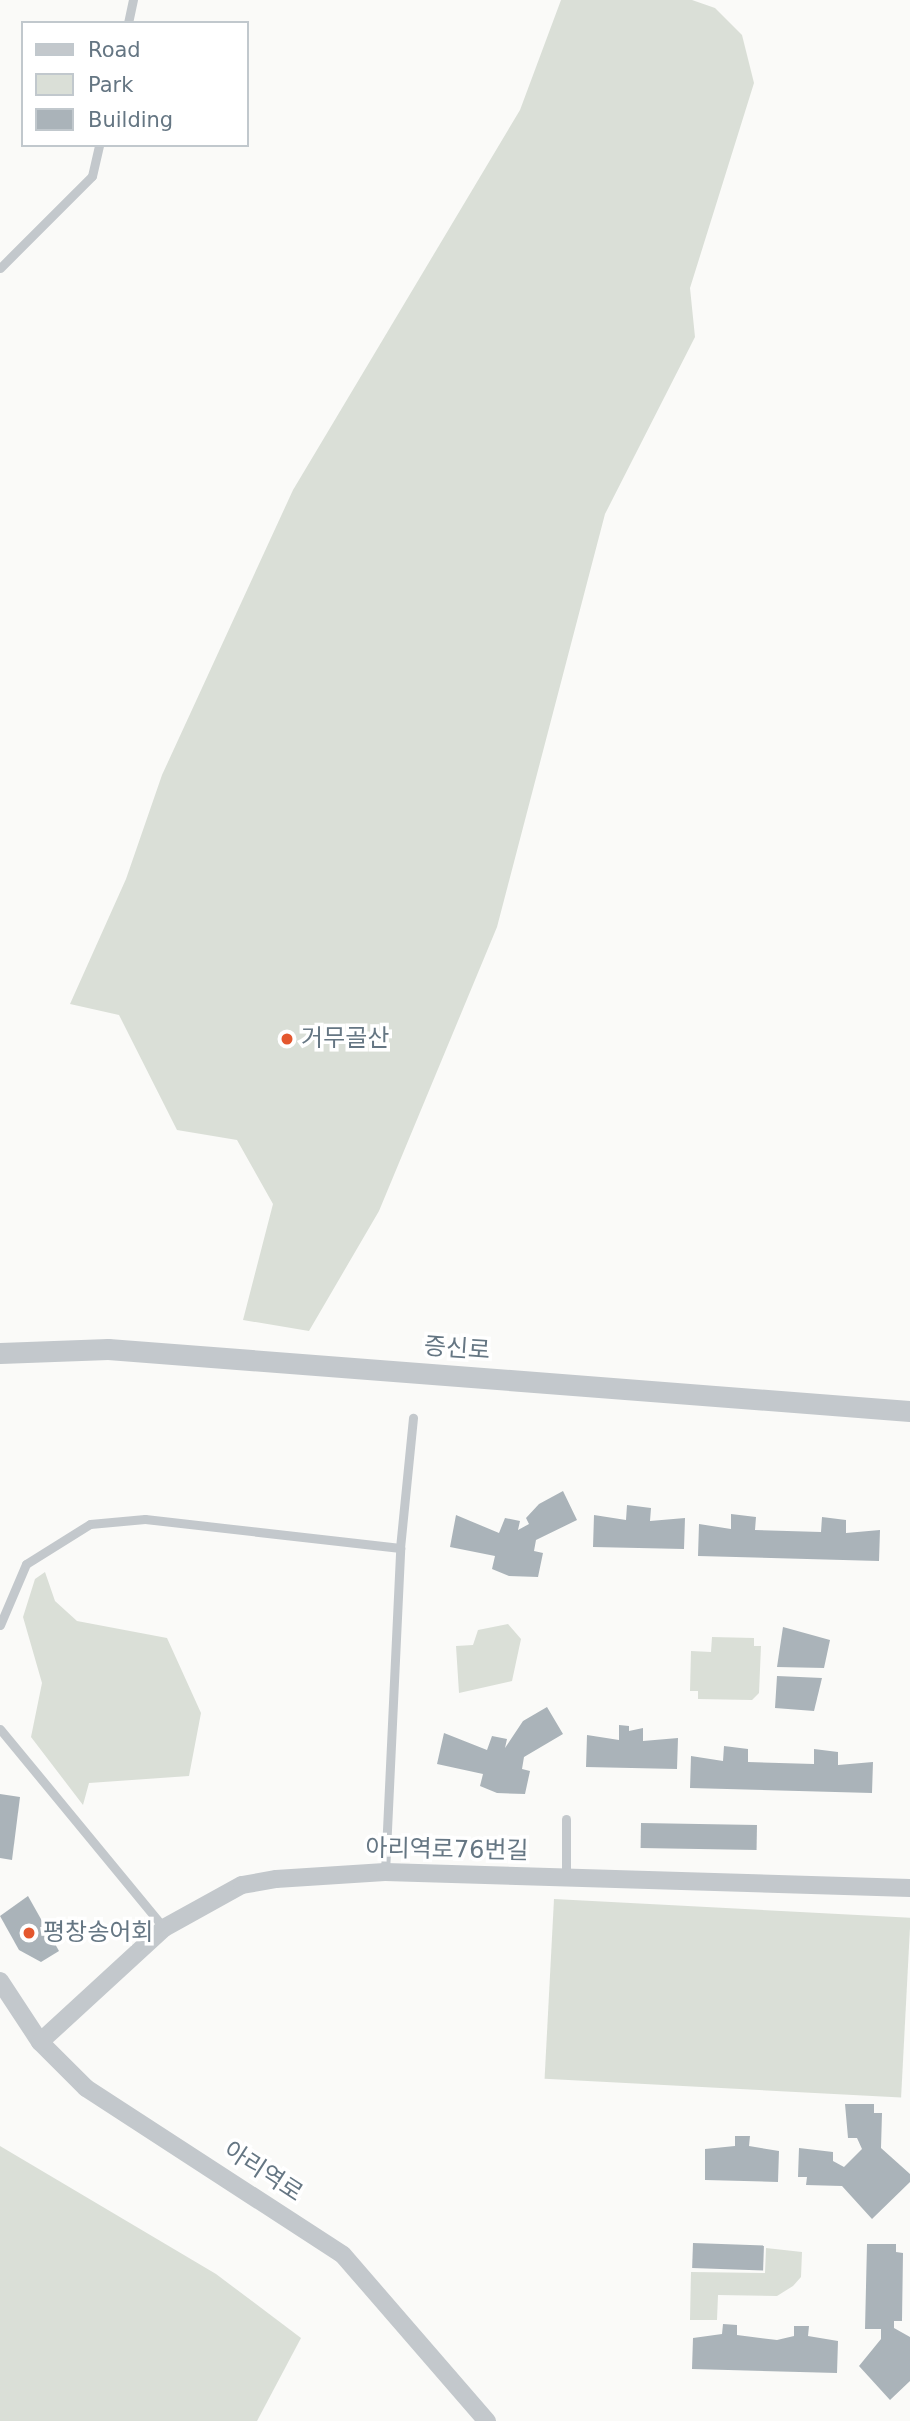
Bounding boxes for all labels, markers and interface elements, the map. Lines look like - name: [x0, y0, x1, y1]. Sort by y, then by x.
- legend: [21, 21, 248, 147]
- text: Road: [88, 38, 141, 62]
- text: Park: [88, 73, 133, 97]
- text: Building: [88, 108, 173, 132]
- place label: 거무골산: [301, 1025, 389, 1053]
- marker: 거무골산: [279, 1031, 295, 1047]
- street label: 증신로: [423, 1332, 491, 1366]
- street label: 아리역로76번길: [365, 1834, 529, 1866]
- place label: 평창송어회: [43, 1919, 153, 1947]
- marker: 평창송어회: [21, 1925, 37, 1941]
- street label: 아리역로: [218, 2136, 308, 2208]

